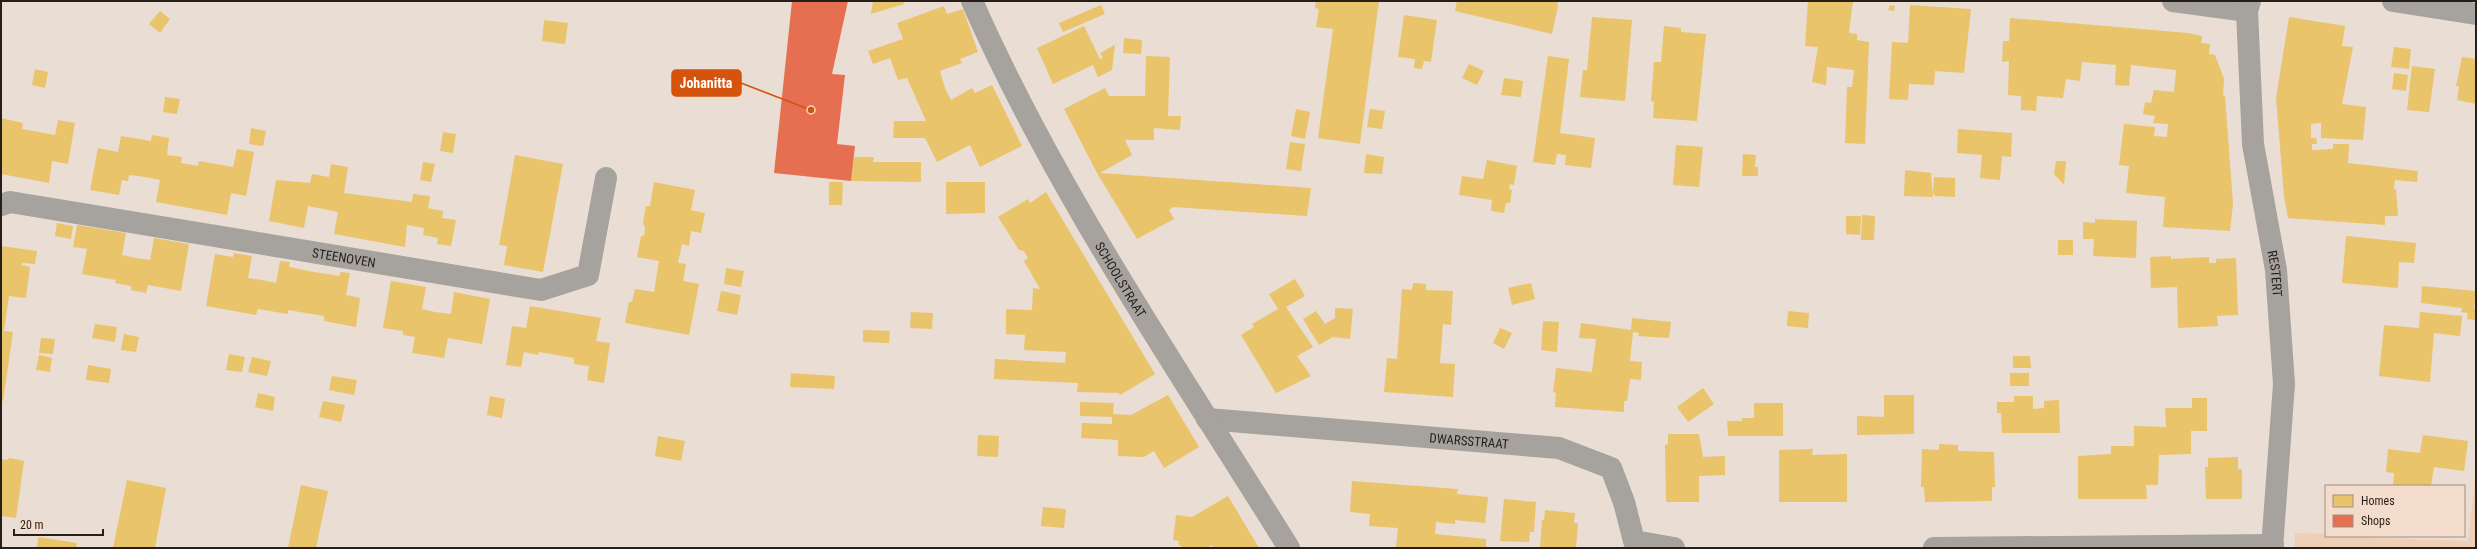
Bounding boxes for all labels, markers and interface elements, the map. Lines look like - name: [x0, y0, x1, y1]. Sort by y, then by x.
- callout: Johanitta: [672, 70, 741, 96]
- text: Johanitta: [680, 75, 733, 91]
- street label: SCHOOLSTRAAT: [1092, 239, 1149, 320]
- street label: STEENOVEN: [311, 245, 377, 270]
- street label: RESTERT: [2265, 249, 2285, 297]
- street label: DWARSSTRAAT: [1429, 430, 1510, 451]
- legend: [2325, 485, 2465, 537]
- text: Homes: [2361, 494, 2395, 508]
- scale bar: [14, 511, 103, 537]
- text: Shops: [2361, 514, 2390, 528]
- text: 20 m: [20, 518, 44, 532]

